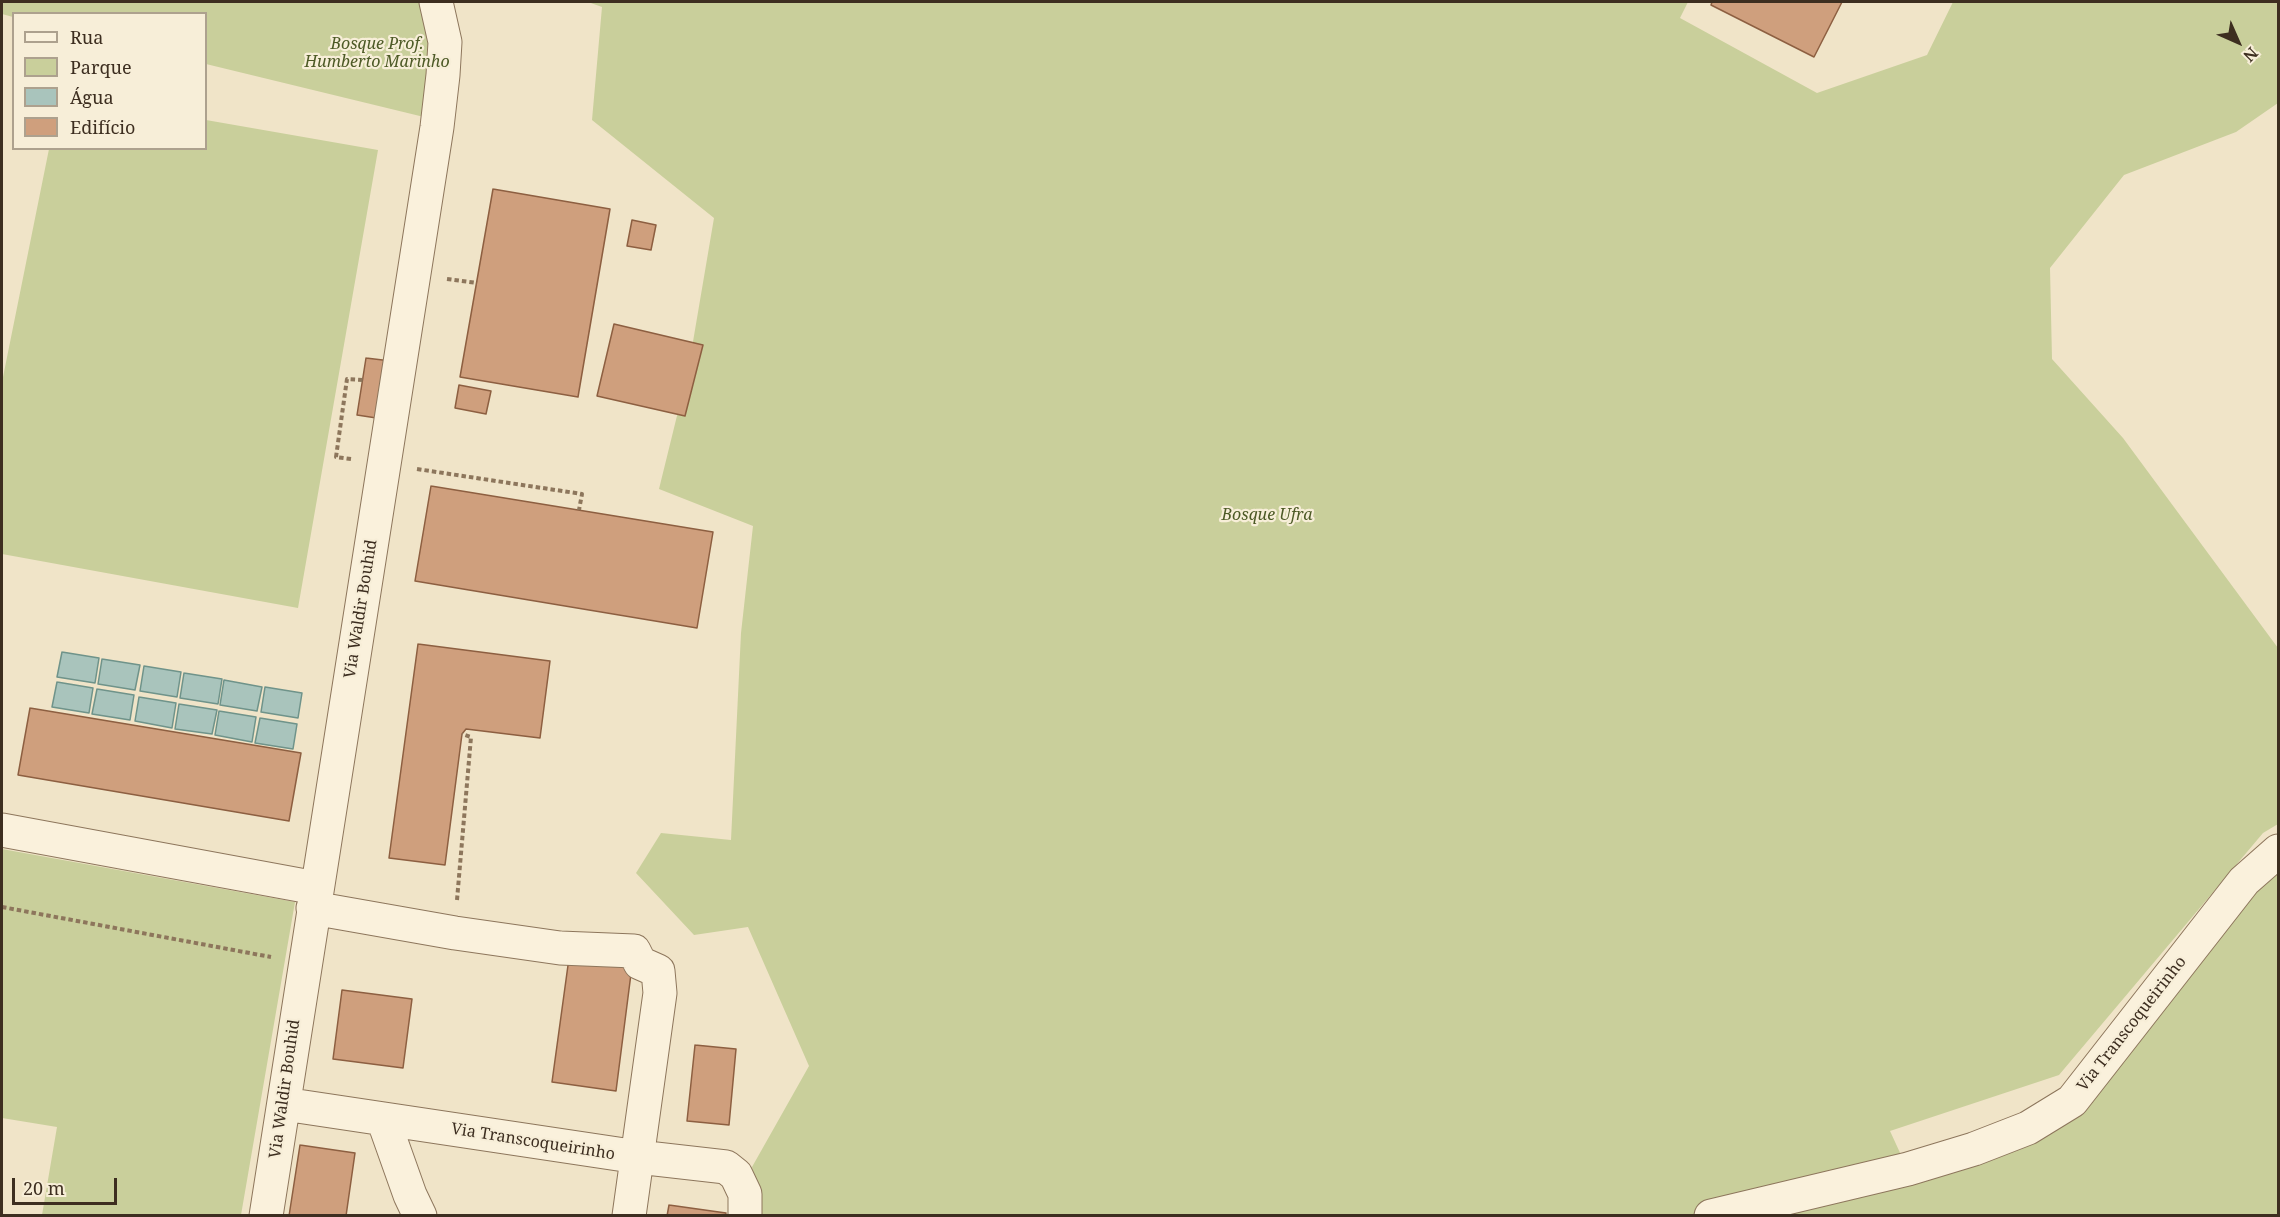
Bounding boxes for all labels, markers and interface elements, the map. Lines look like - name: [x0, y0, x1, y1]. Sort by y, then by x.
- legend: [12, 12, 207, 150]
- north arrow: [2208, 12, 2268, 72]
- text: Rua: [70, 25, 103, 49]
- park label: Bosque Prof. Humberto Marinho: [304, 34, 450, 72]
- text: N: [2238, 42, 2263, 67]
- text: Parque: [70, 55, 132, 79]
- text: Água: [70, 85, 114, 109]
- text: Edifício: [70, 115, 135, 139]
- park label: Bosque Ufra: [1222, 505, 1312, 525]
- street label: Via Waldir Bouhid: [341, 538, 381, 680]
- street label: Via Transcoqueirinho: [2073, 953, 2191, 1095]
- street label: Via Waldir Bouhid: [266, 1018, 304, 1160]
- street label: Via Transcoqueirinho: [450, 1120, 616, 1164]
- scale bar: [15, 1166, 120, 1204]
- text: 20 m: [23, 1176, 65, 1200]

